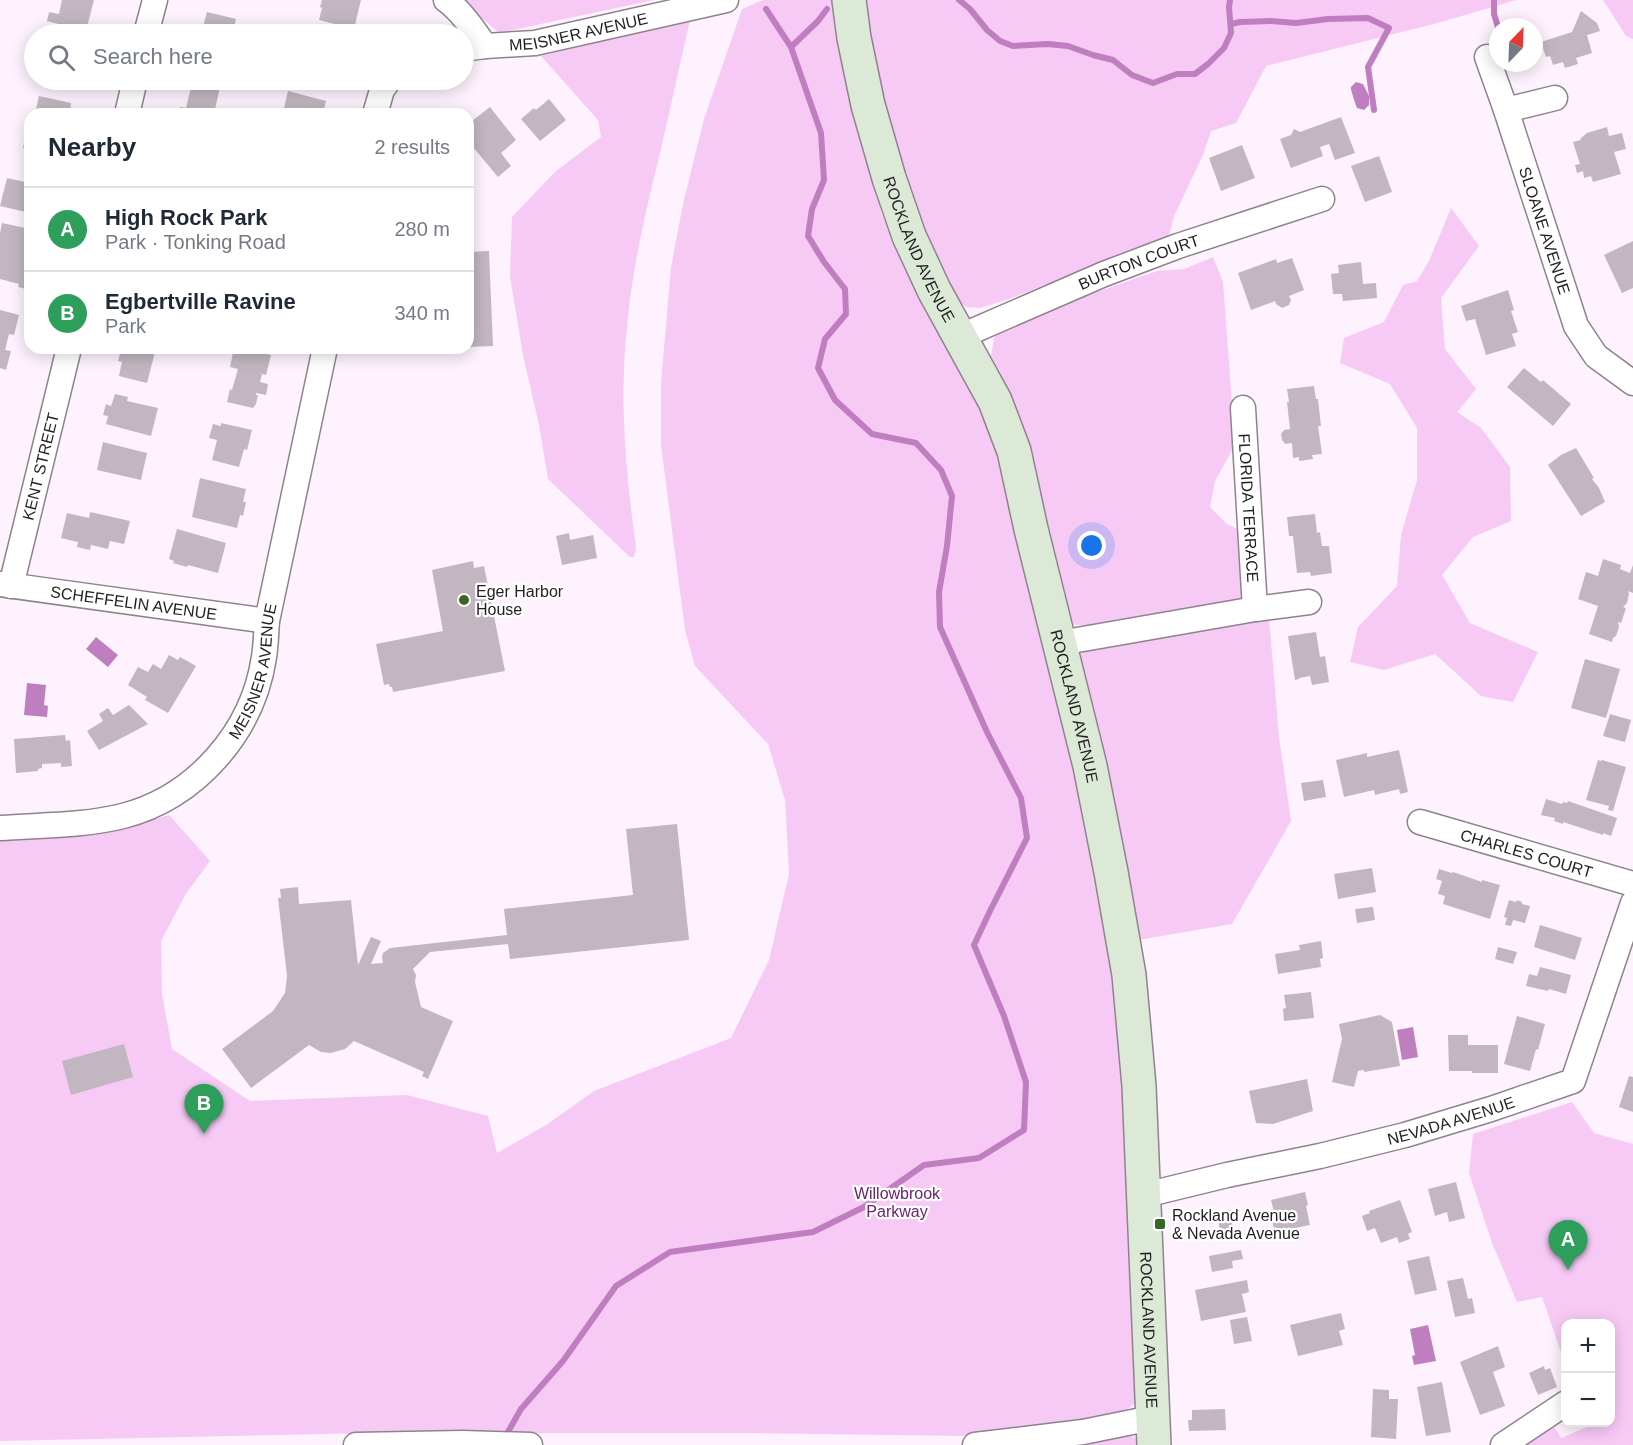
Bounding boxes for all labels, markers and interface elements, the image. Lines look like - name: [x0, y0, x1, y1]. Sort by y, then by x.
- street label: MEISNER AVENUE: [509, 9, 649, 53]
- north arrow: [1489, 18, 1543, 72]
- search box: [24, 24, 474, 90]
- icon: search: [45, 41, 78, 74]
- text: Search here: [93, 44, 213, 69]
- text: Nearby: [48, 132, 136, 162]
- text: 2 results: [374, 136, 450, 158]
- street label: SLOANE AVENUE: [1516, 165, 1574, 296]
- street label: ROCKLAND AVENUE: [881, 174, 958, 325]
- text: High Rock Park: [105, 205, 268, 230]
- text: A: [60, 218, 75, 240]
- text: 280 m: [394, 218, 450, 240]
- text: Park · Tonking Road: [105, 231, 286, 253]
- street label: BURTON COURT: [1076, 231, 1202, 293]
- text: Egbertville Ravine: [105, 289, 296, 314]
- text: B: [60, 302, 75, 324]
- text: 340 m: [394, 302, 450, 324]
- text: Park: [105, 315, 146, 337]
- street label: KENT STREET: [19, 411, 61, 522]
- street label: FLORIDA TERRACE: [1236, 433, 1262, 583]
- your location: [1077, 531, 1106, 560]
- street label: SCHEFFELIN AVENUE: [49, 583, 218, 622]
- place label: Eger Harbor House: [476, 583, 564, 618]
- marker: Eger Harbor House: [457, 593, 471, 607]
- street label: MEISNER AVENUE: [225, 602, 279, 742]
- street label: ROCKLAND AVENUE: [1048, 628, 1102, 784]
- street label: CHARLES COURT: [1459, 826, 1595, 880]
- pin: B: [184, 1084, 224, 1134]
- street label: NEVADA AVENUE: [1386, 1093, 1517, 1148]
- park label: Willowbrook Parkway: [854, 1185, 941, 1220]
- place label: Rockland Avenue & Nevada Avenue: [1172, 1207, 1300, 1242]
- marker: Rockland Avenue & Nevada Avenue: [1153, 1217, 1167, 1231]
- pin: A: [1548, 1220, 1588, 1270]
- street label: ROCKLAND AVENUE: [1137, 1251, 1161, 1409]
- map controls: [1561, 1319, 1615, 1427]
- button: +: [1561, 1319, 1615, 1373]
- button: −: [1561, 1373, 1615, 1427]

